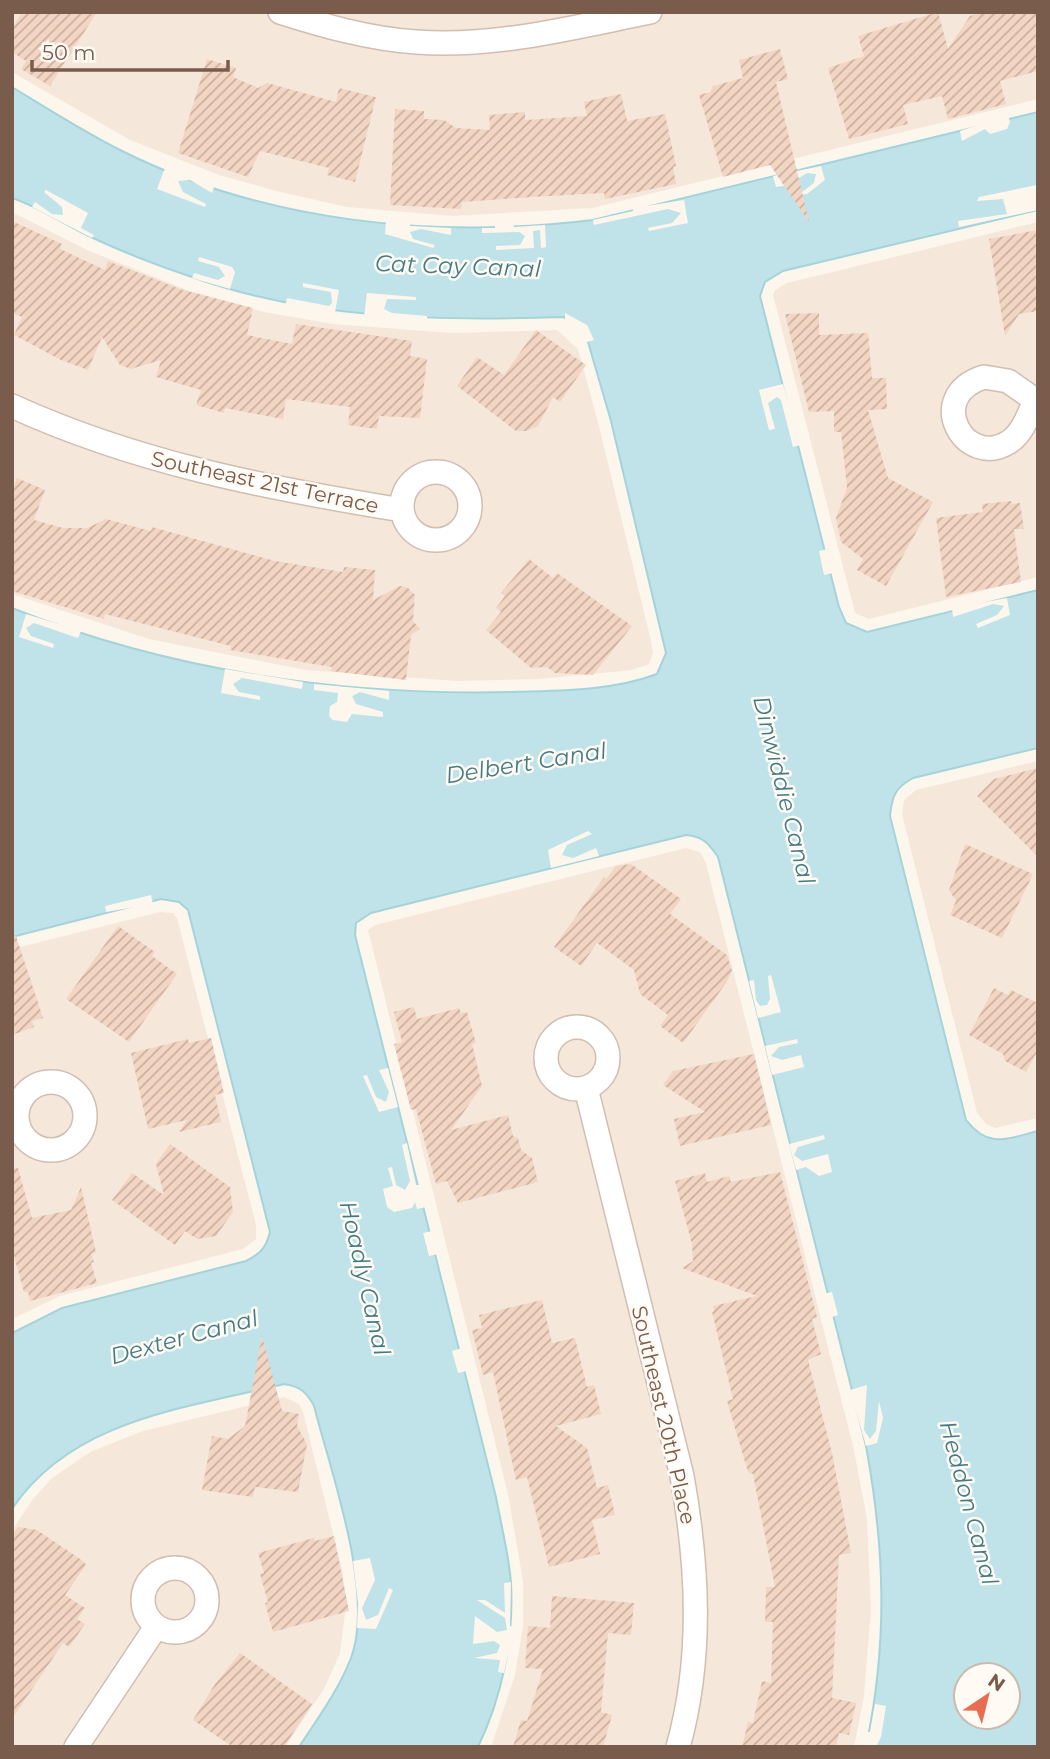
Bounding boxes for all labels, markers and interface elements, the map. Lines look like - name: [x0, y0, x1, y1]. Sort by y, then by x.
- scale bar: [32, 28, 228, 72]
- text: 50 m: [42, 40, 96, 65]
- water label: Cat Cay Canal: [375, 249, 542, 283]
- street label: Southeast 21st Terrace: [149, 446, 381, 518]
- water label: Dinwiddie Canal: [747, 693, 821, 888]
- water label: Delbert Canal: [444, 736, 609, 790]
- water label: Hoadly Canal: [334, 1198, 397, 1359]
- street label: Southeast 20th Place: [627, 1303, 701, 1527]
- water label: Dexter Canal: [107, 1304, 262, 1370]
- water label: Heddon Canal: [934, 1418, 1005, 1589]
- north arrow: [952, 1661, 1022, 1731]
- text: N: [984, 1669, 1009, 1696]

